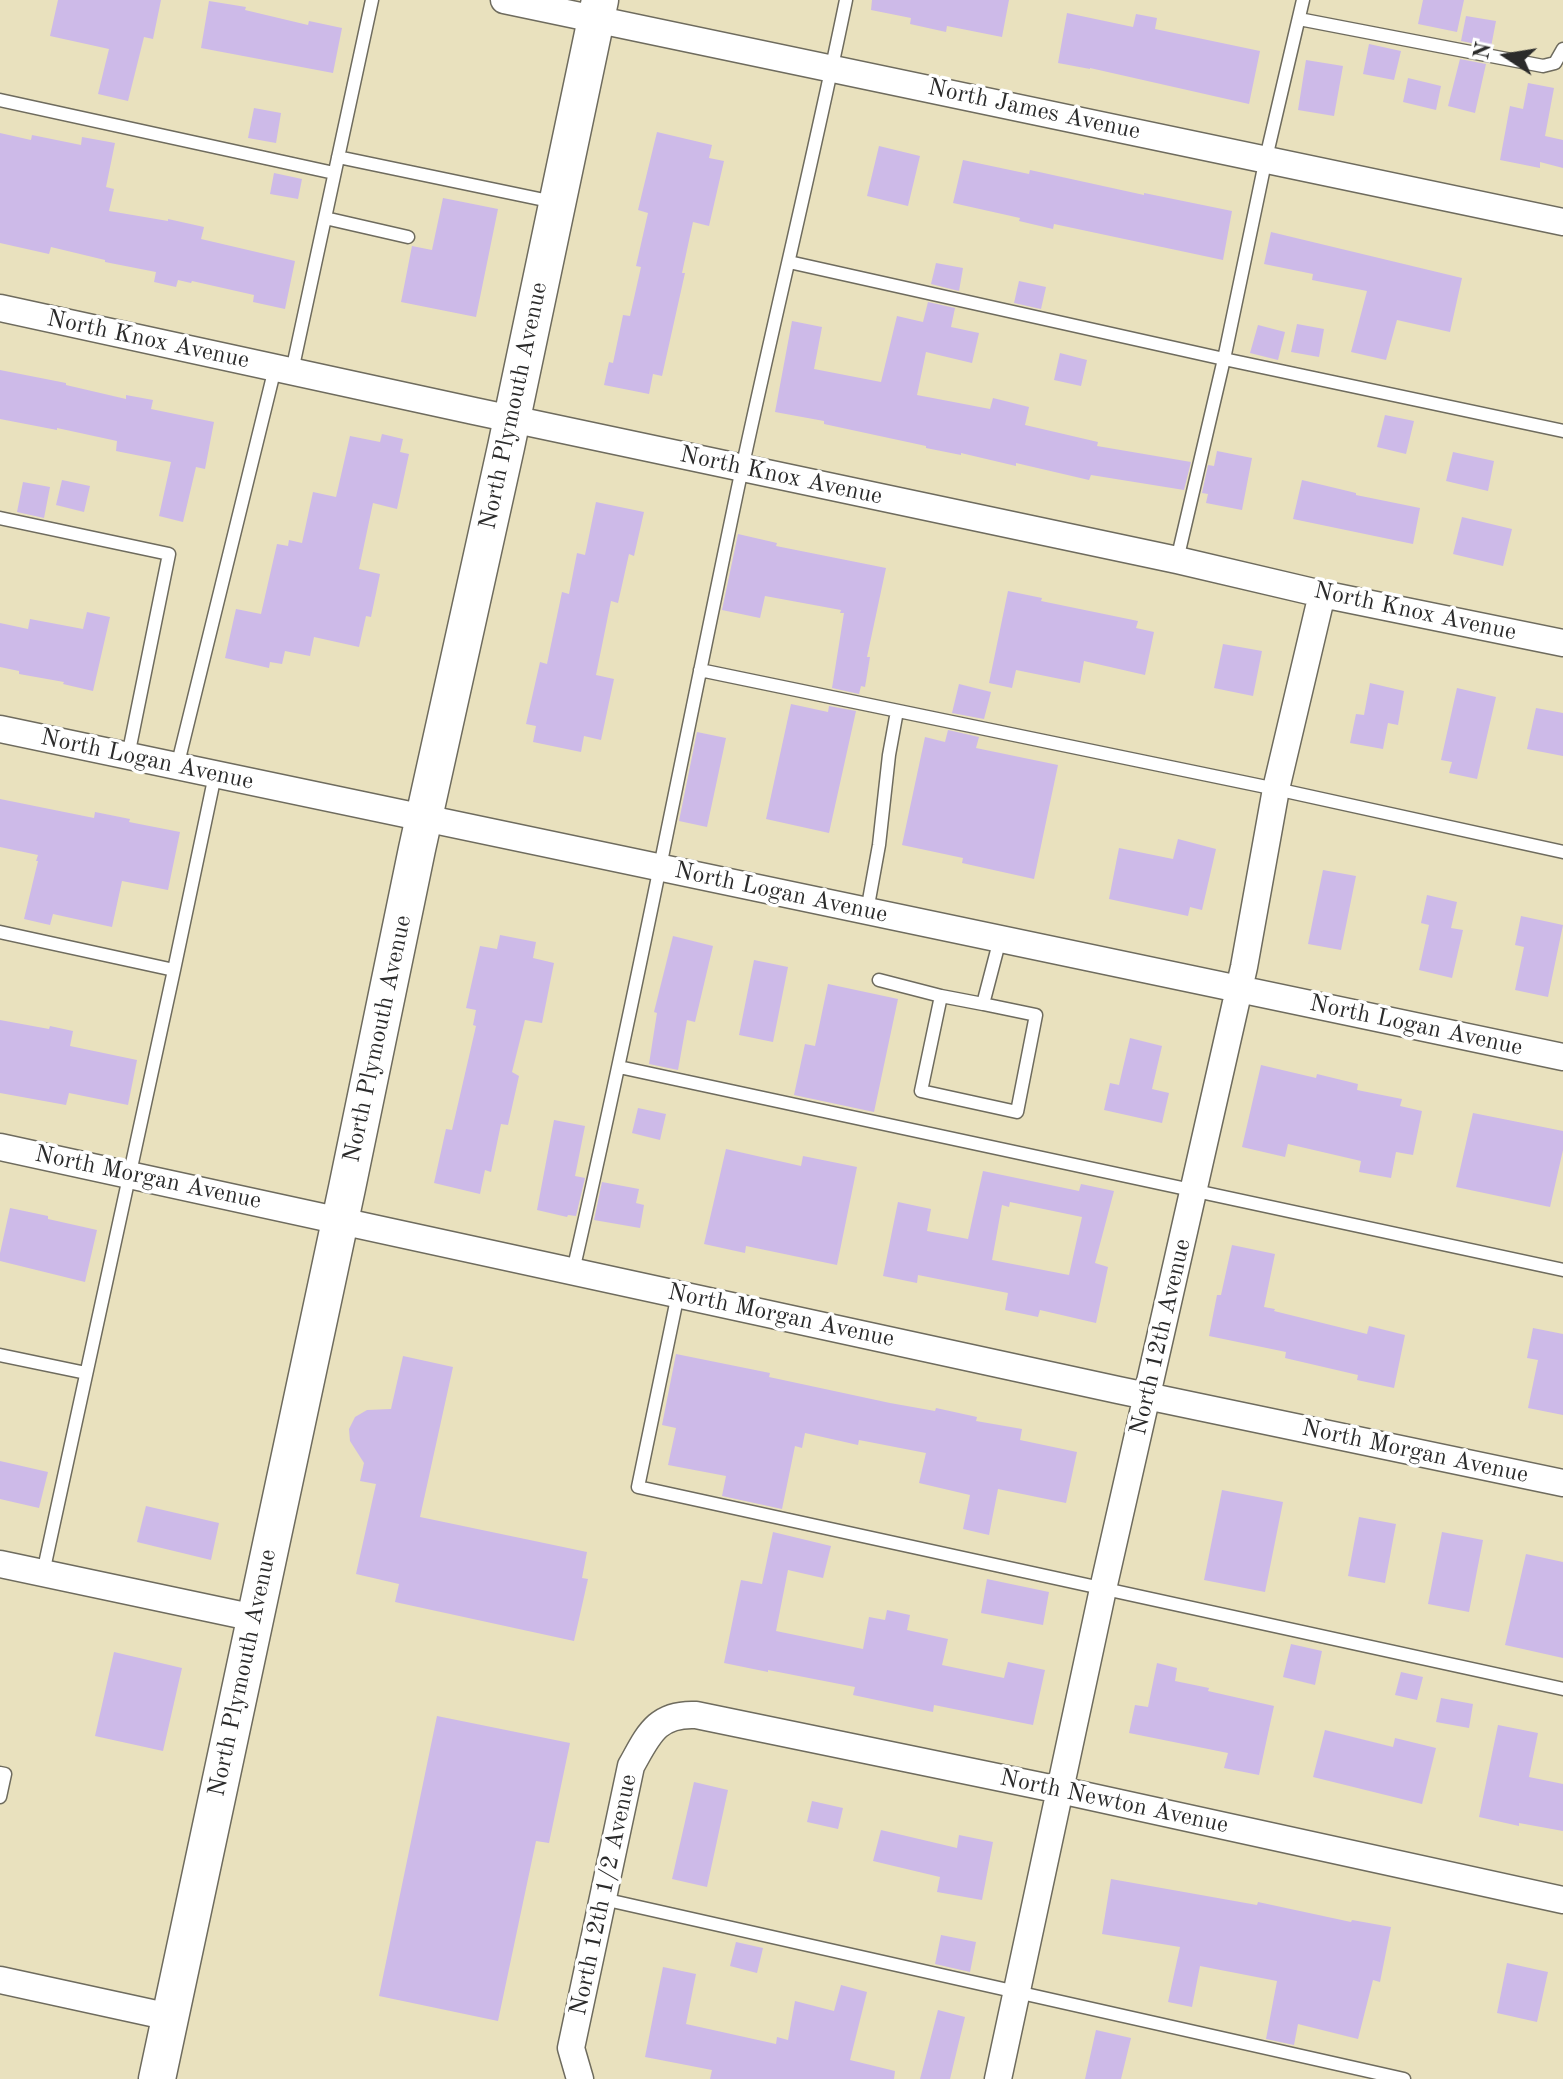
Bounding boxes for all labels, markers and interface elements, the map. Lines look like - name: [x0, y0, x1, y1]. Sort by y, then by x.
- north arrow: [1467, 16, 1547, 96]
- text: N: [1471, 41, 1496, 62]
- street label: North James Avenue: [925, 73, 1143, 147]
- street label: North Plymouth Avenue: [474, 280, 554, 532]
- street label: North Knox Avenue: [44, 304, 252, 376]
- street label: North Knox Avenue: [677, 440, 885, 512]
- street label: North Knox Avenue: [1311, 576, 1519, 648]
- street label: North Logan Avenue: [38, 723, 256, 797]
- street label: North Logan Avenue: [672, 856, 890, 930]
- street label: North Plymouth Avenue: [338, 913, 418, 1165]
- street label: North Logan Avenue: [1307, 989, 1525, 1063]
- street label: North Morgan Avenue: [32, 1140, 264, 1216]
- street label: North 12th Avenue: [1124, 1236, 1198, 1438]
- street label: North Morgan Avenue: [665, 1278, 897, 1354]
- street label: North Morgan Avenue: [1299, 1414, 1531, 1490]
- street label: North Plymouth Avenue: [203, 1547, 283, 1799]
- street label: North Newton Avenue: [997, 1764, 1231, 1840]
- street label: North 12th 1/2 Avenue: [564, 1772, 644, 2018]

